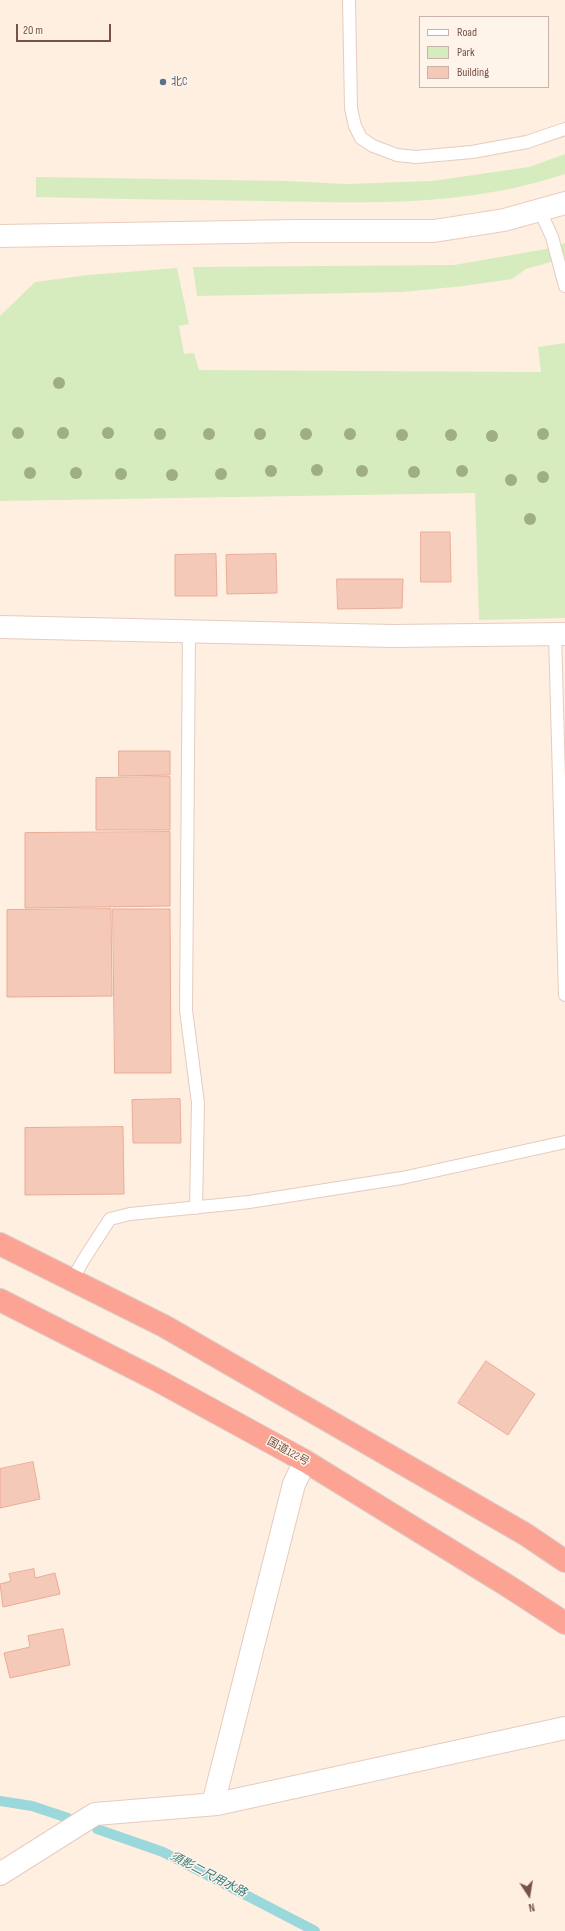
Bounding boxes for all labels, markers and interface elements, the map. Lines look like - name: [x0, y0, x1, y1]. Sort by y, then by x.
- scale bar: [18, 16, 113, 42]
- legend: [419, 16, 549, 88]
- text: 20 m: [23, 23, 43, 38]
- text: Road: [457, 25, 477, 40]
- text: Park: [457, 45, 475, 60]
- text: Building: [457, 65, 489, 80]
- place label: 北C: [171, 75, 187, 89]
- marker: 北C: [158, 77, 168, 87]
- street label: 国道122号: [265, 1435, 311, 1469]
- water label: 須影二尺用水路: [167, 1850, 249, 1900]
- north arrow: [509, 1875, 549, 1915]
- text: N: [527, 1900, 536, 1914]

